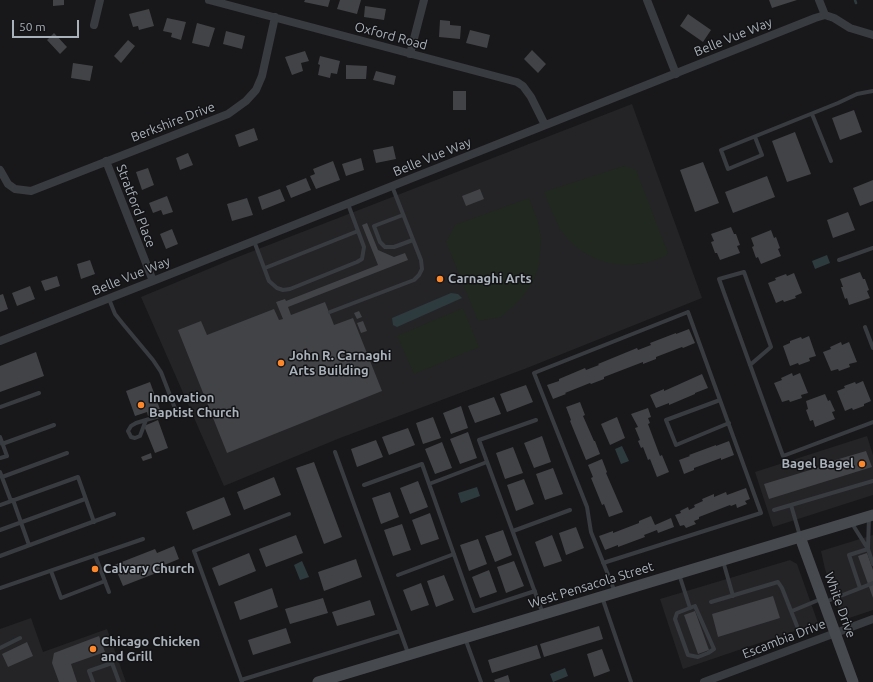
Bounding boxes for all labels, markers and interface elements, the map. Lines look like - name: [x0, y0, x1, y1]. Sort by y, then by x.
- scale bar: [14, 12, 81, 38]
- street label: Belle Vue Way: [692, 14, 774, 60]
- street label: Oxford Road: [353, 19, 429, 53]
- text: 50 m: [19, 20, 46, 33]
- street label: Berkshire Drive: [129, 99, 217, 145]
- street label: Belle Vue Way: [391, 134, 473, 180]
- street label: Stratford Place: [113, 162, 159, 250]
- street label: Belle Vue Way: [90, 253, 172, 299]
- place label: Carnaghi Arts: [448, 271, 532, 287]
- marker: Carnaghi Arts: [435, 274, 445, 284]
- place label: John R. Carnaghi Arts Building: [289, 348, 391, 379]
- marker: John R. Carnaghi Arts Building: [276, 358, 286, 368]
- place label: Innovation Baptist Church: [149, 390, 239, 421]
- marker: Innovation Baptist Church: [136, 400, 146, 410]
- place label: Bagel Bagel: [781, 456, 854, 472]
- marker: Bagel Bagel: [857, 459, 867, 469]
- street label: West Pensacola Street: [526, 559, 656, 611]
- place label: Calvary Church: [103, 561, 195, 577]
- marker: Calvary Church: [90, 564, 100, 574]
- street label: White Drive: [821, 570, 859, 640]
- street label: Escambia Drive: [740, 616, 828, 662]
- place label: Chicago Chicken and Grill: [101, 634, 200, 665]
- marker: Chicago Chicken and Grill: [88, 644, 98, 654]

